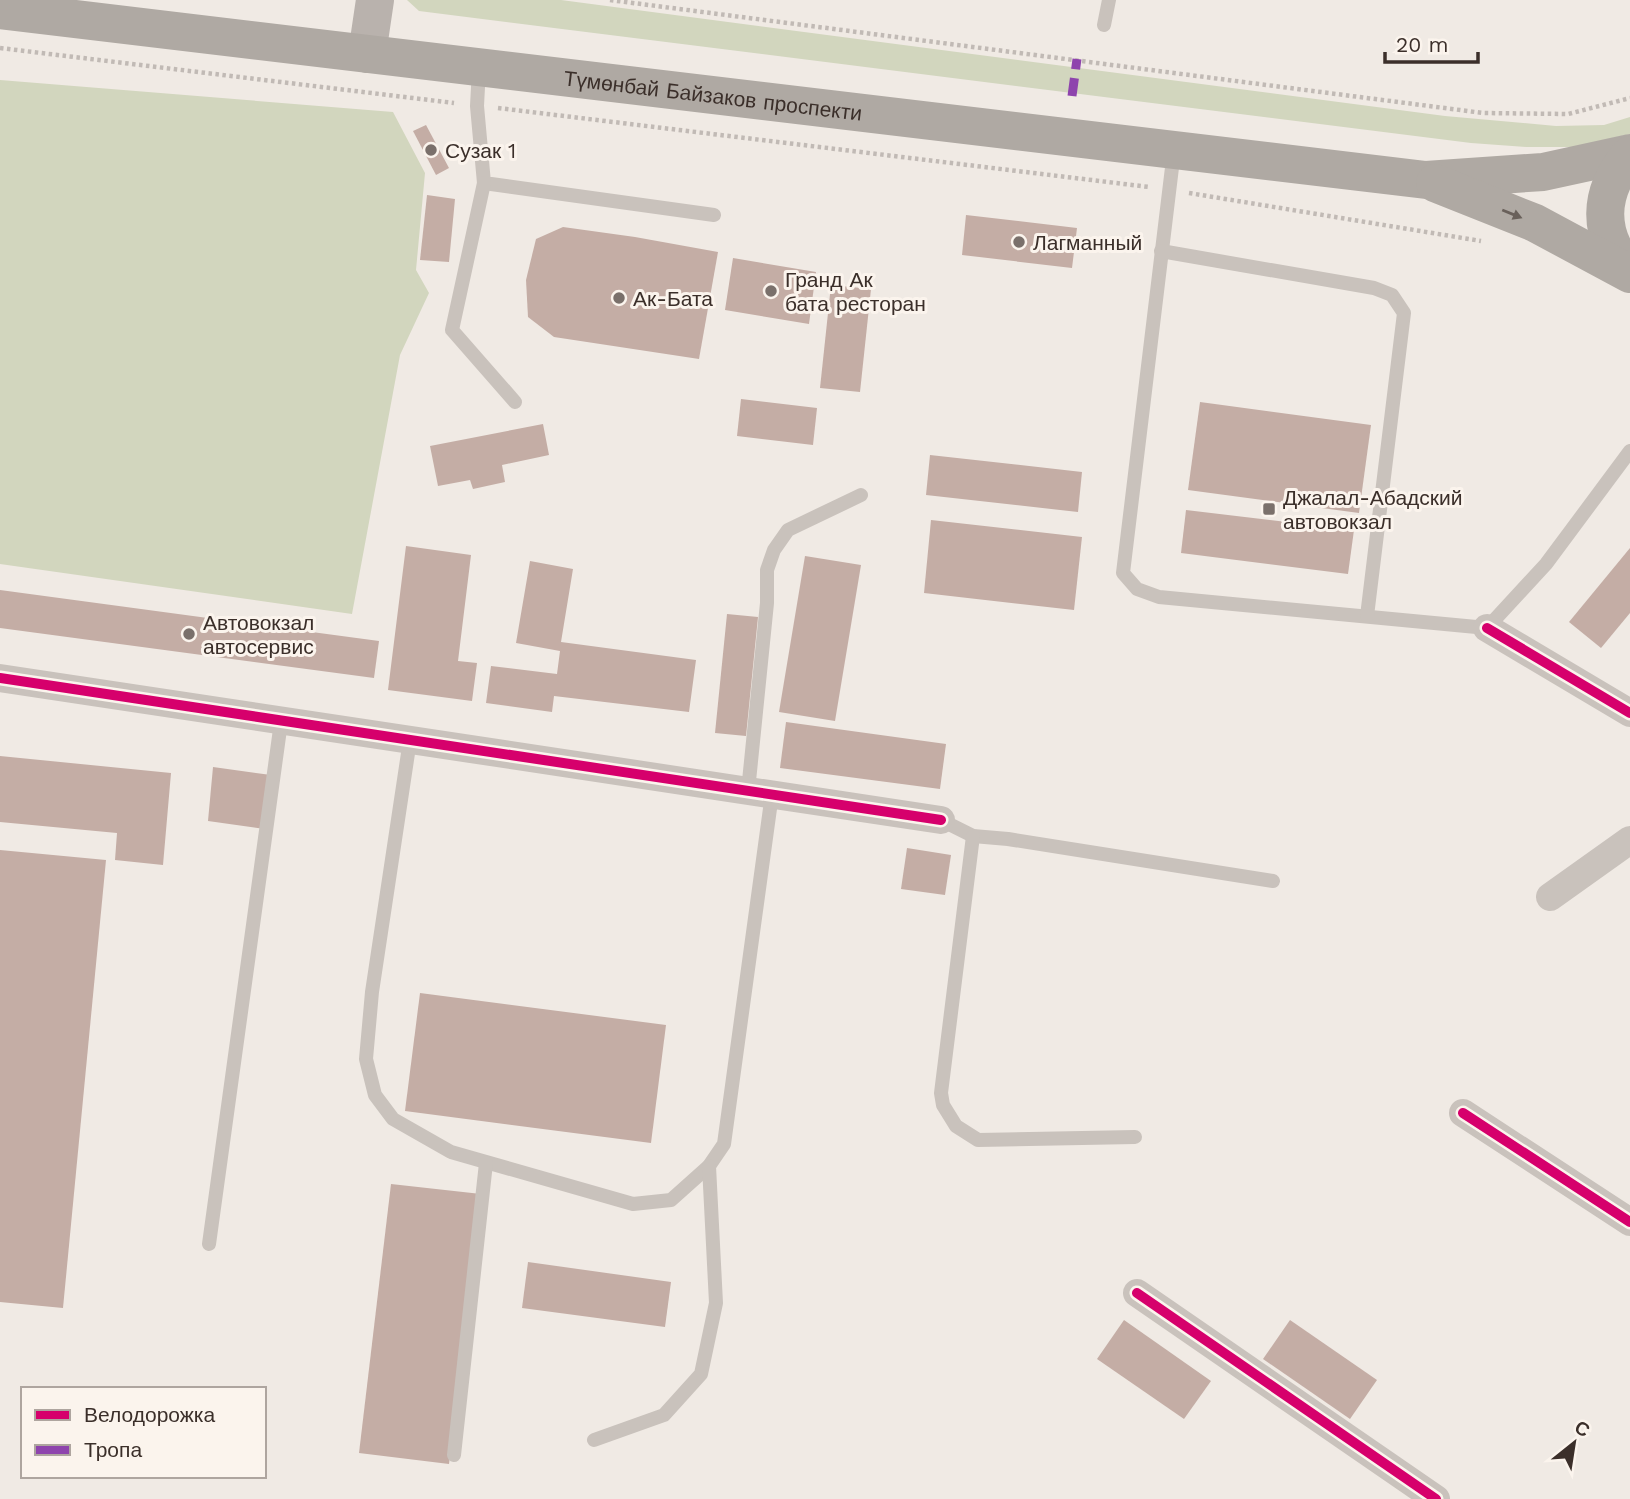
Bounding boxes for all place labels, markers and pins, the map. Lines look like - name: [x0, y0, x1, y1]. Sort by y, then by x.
- place label: Сузак 1: [445, 138, 516, 163]
- marker: Сузак 1: [423, 142, 439, 158]
- place label: Лагманный: [1033, 230, 1142, 255]
- marker: Лагманный: [1011, 234, 1027, 250]
- place label: Гранд Ак бата ресторан: [785, 267, 926, 316]
- marker: Гранд Ак бата ресторан: [763, 283, 779, 299]
- place label: Ак-Бата: [633, 286, 713, 311]
- marker: Ак-Бата: [611, 290, 627, 306]
- place label: Джалал-Абадский автовокзал: [1283, 485, 1462, 534]
- marker: Джалал-Абадский автовокзал: [1261, 501, 1277, 517]
- place label: Автовокзал автосервис: [203, 610, 314, 659]
- marker: Автовокзал автосервис: [181, 626, 197, 642]

